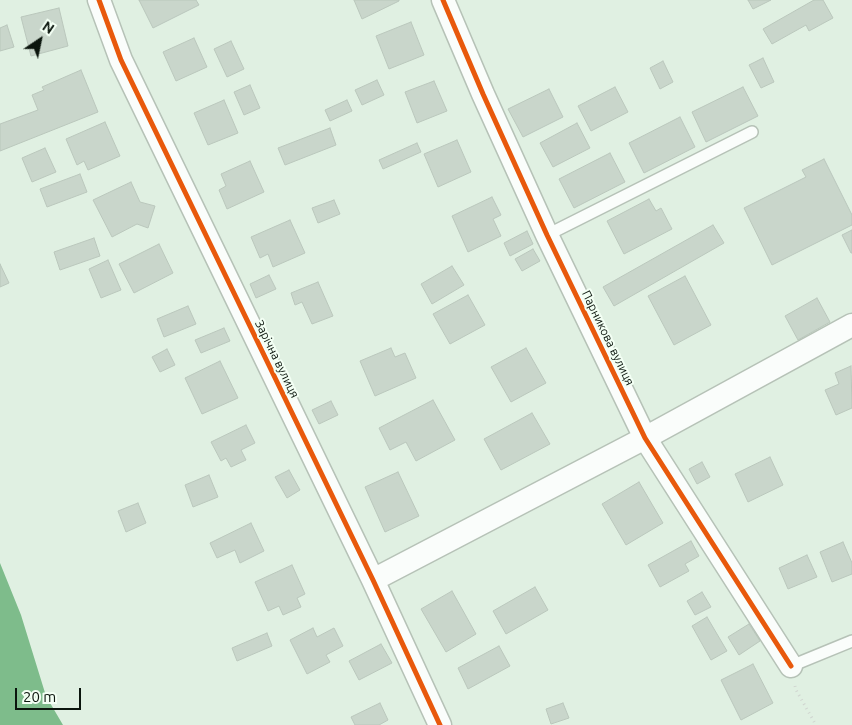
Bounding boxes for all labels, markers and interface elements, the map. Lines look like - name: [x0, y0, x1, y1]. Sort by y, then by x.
- north arrow: [15, 15, 65, 65]
- text: N: [40, 18, 57, 37]
- street label: Парникова вулиця: [579, 288, 637, 388]
- street label: Зарічна вулиця: [252, 318, 302, 400]
- scale bar: [18, 678, 84, 710]
- text: 20 m: [23, 688, 56, 705]

